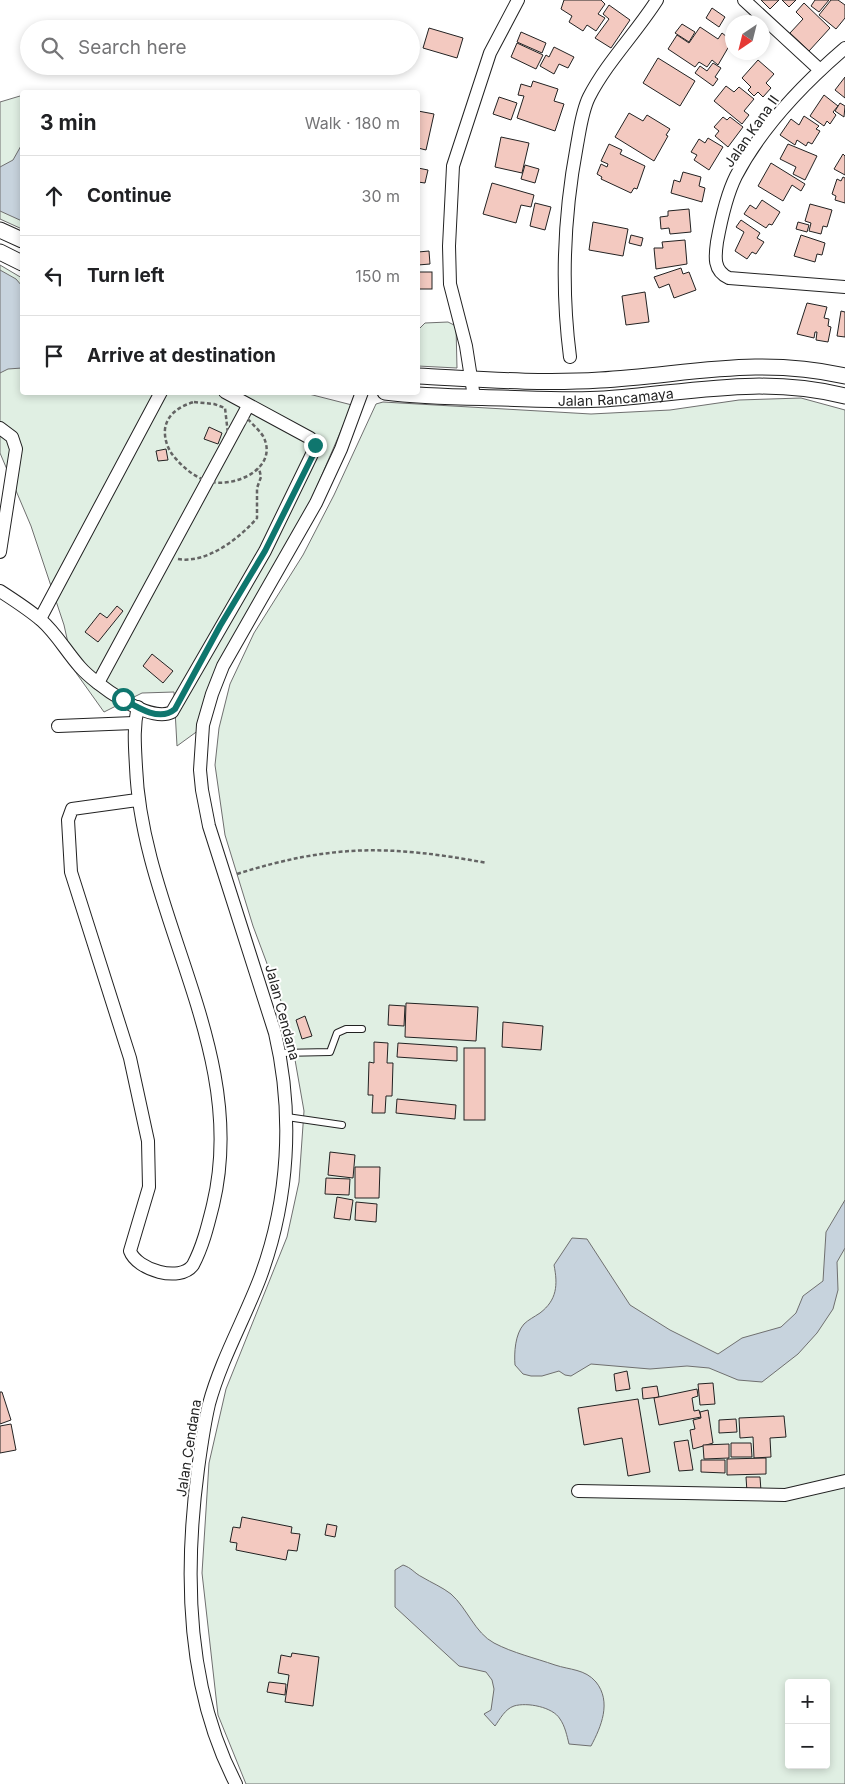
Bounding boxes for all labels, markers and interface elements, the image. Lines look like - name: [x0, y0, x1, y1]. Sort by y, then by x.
- north arrow: [725, 15, 770, 60]
- search box: [20, 20, 420, 75]
- icon: search: [38, 34, 66, 62]
- text: Search here: [78, 36, 187, 59]
- street label: Jalan Kana II: [720, 92, 782, 170]
- text: 3 min: [40, 110, 96, 135]
- text: Walk · 180 m: [305, 113, 400, 133]
- icon: ahead: [40, 182, 68, 210]
- text: Continue: [87, 184, 172, 207]
- text: 30 m: [362, 186, 400, 206]
- icon: left: [40, 262, 68, 290]
- text: Turn left: [87, 264, 165, 287]
- text: 150 m: [355, 266, 400, 286]
- icon: arrive: [40, 342, 68, 370]
- text: Arrive at destination: [87, 344, 276, 367]
- street label: Jalan Rancamaya: [558, 384, 674, 408]
- route end: [304, 434, 327, 457]
- route start: [112, 688, 135, 711]
- street label: Jalan Cendana: [262, 962, 304, 1062]
- street label: Jalan Cendana: [172, 1398, 204, 1498]
- map controls: [785, 1679, 830, 1769]
- button: +: [785, 1679, 830, 1724]
- button: −: [785, 1724, 830, 1769]

